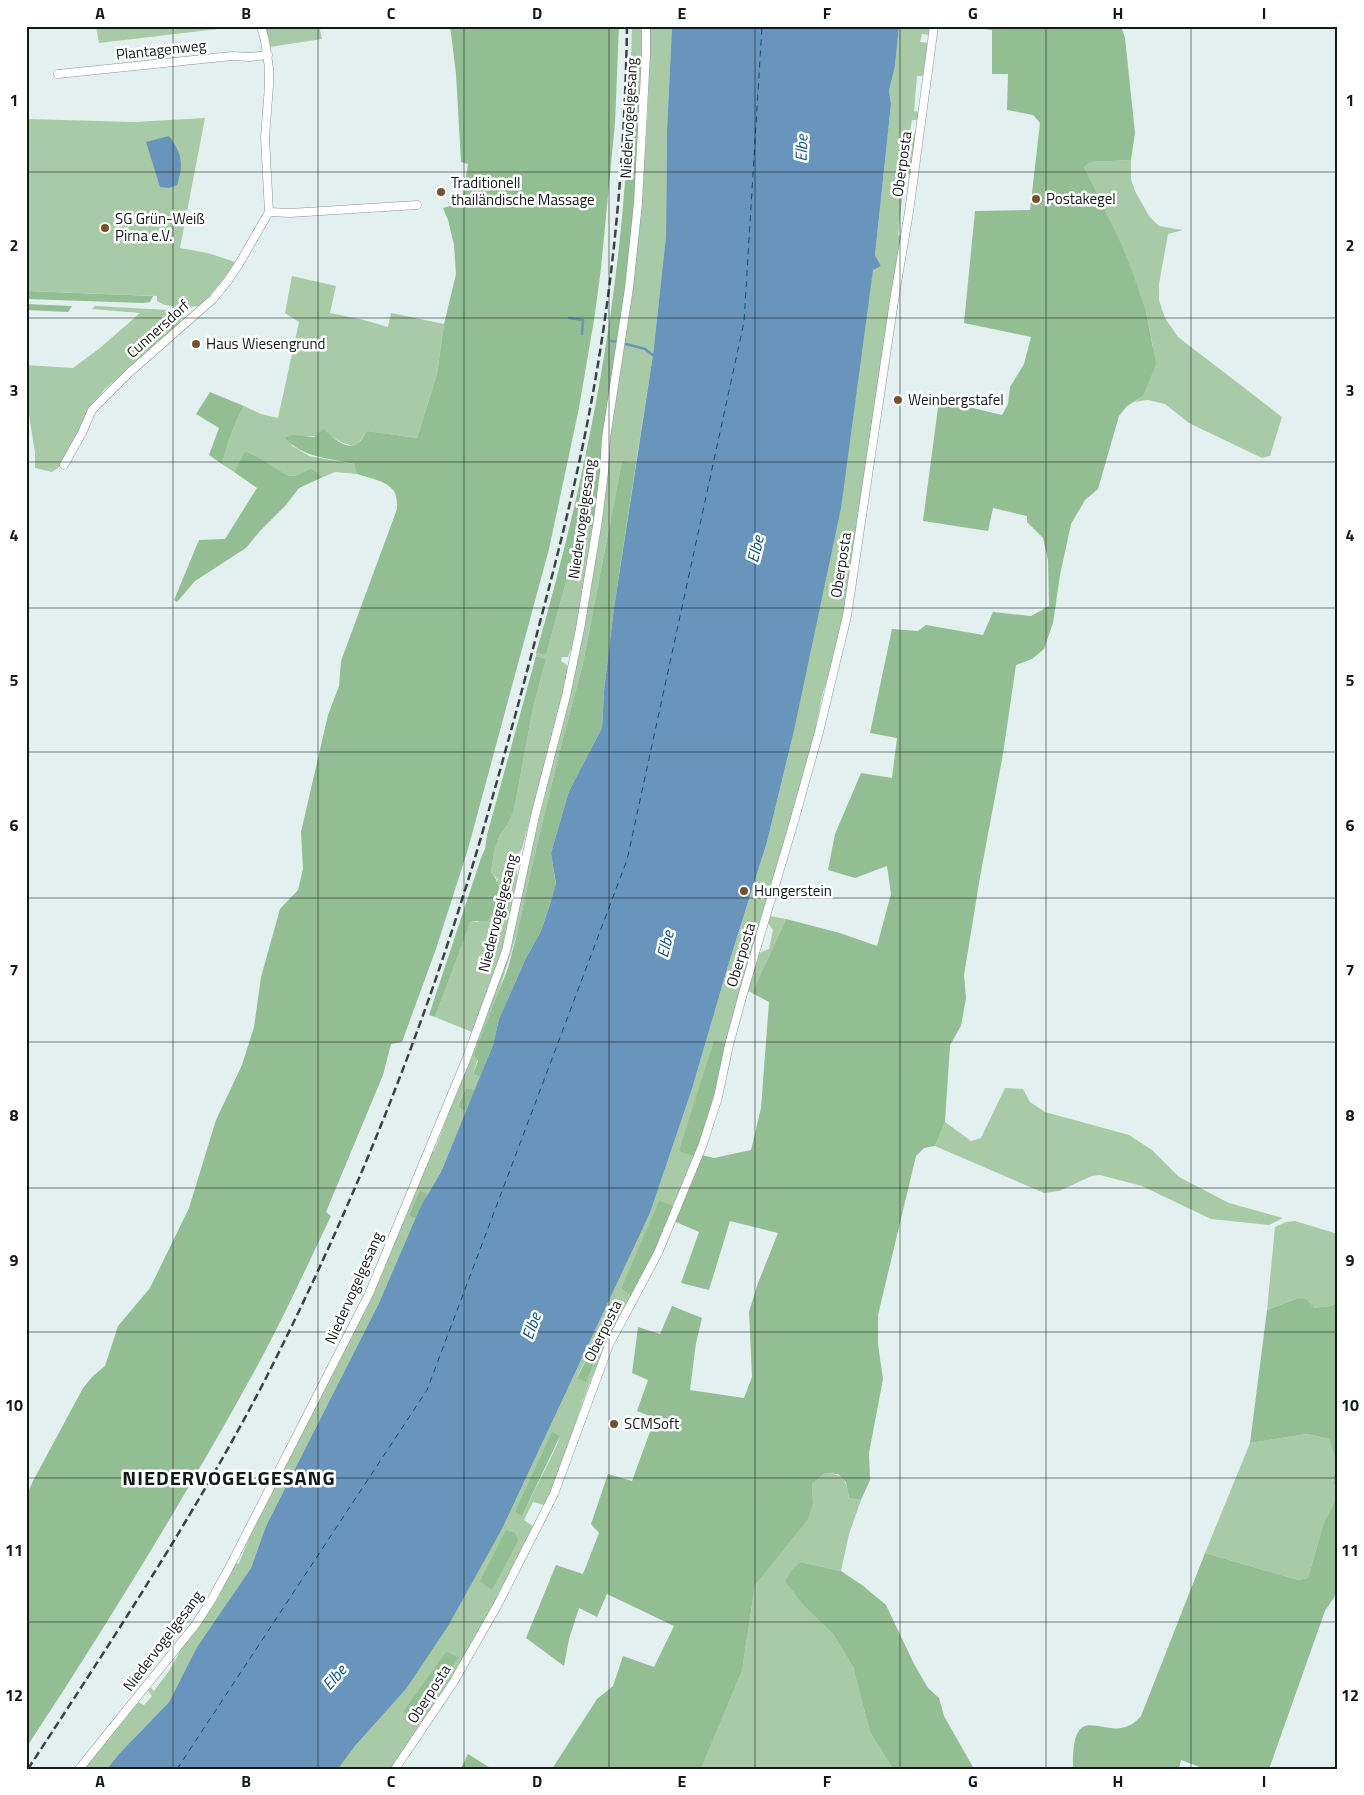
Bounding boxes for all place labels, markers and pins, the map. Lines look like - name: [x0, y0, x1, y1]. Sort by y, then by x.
- place label: Traditionell thailändische Massage: [451, 171, 595, 211]
- marker: Traditionell thailändische Massage: [435, 186, 447, 198]
- place label: Postakegel: [1046, 187, 1116, 210]
- marker: Postakegel: [1030, 193, 1042, 205]
- place label: SG Grün-Weiß Pirna e.V.: [115, 207, 205, 247]
- marker: SG Grün-Weiß Pirna e.V.: [99, 222, 111, 234]
- place label: Haus Wiesengrund: [206, 332, 326, 355]
- marker: Haus Wiesengrund: [190, 338, 202, 350]
- place label: Weinbergstafel: [908, 388, 1004, 411]
- marker: Weinbergstafel: [892, 394, 904, 406]
- place label: Hungerstein: [754, 879, 832, 902]
- marker: Hungerstein: [738, 885, 750, 897]
- place label: SCMSoft: [624, 1412, 680, 1435]
- marker: SCMSoft: [608, 1418, 620, 1430]

